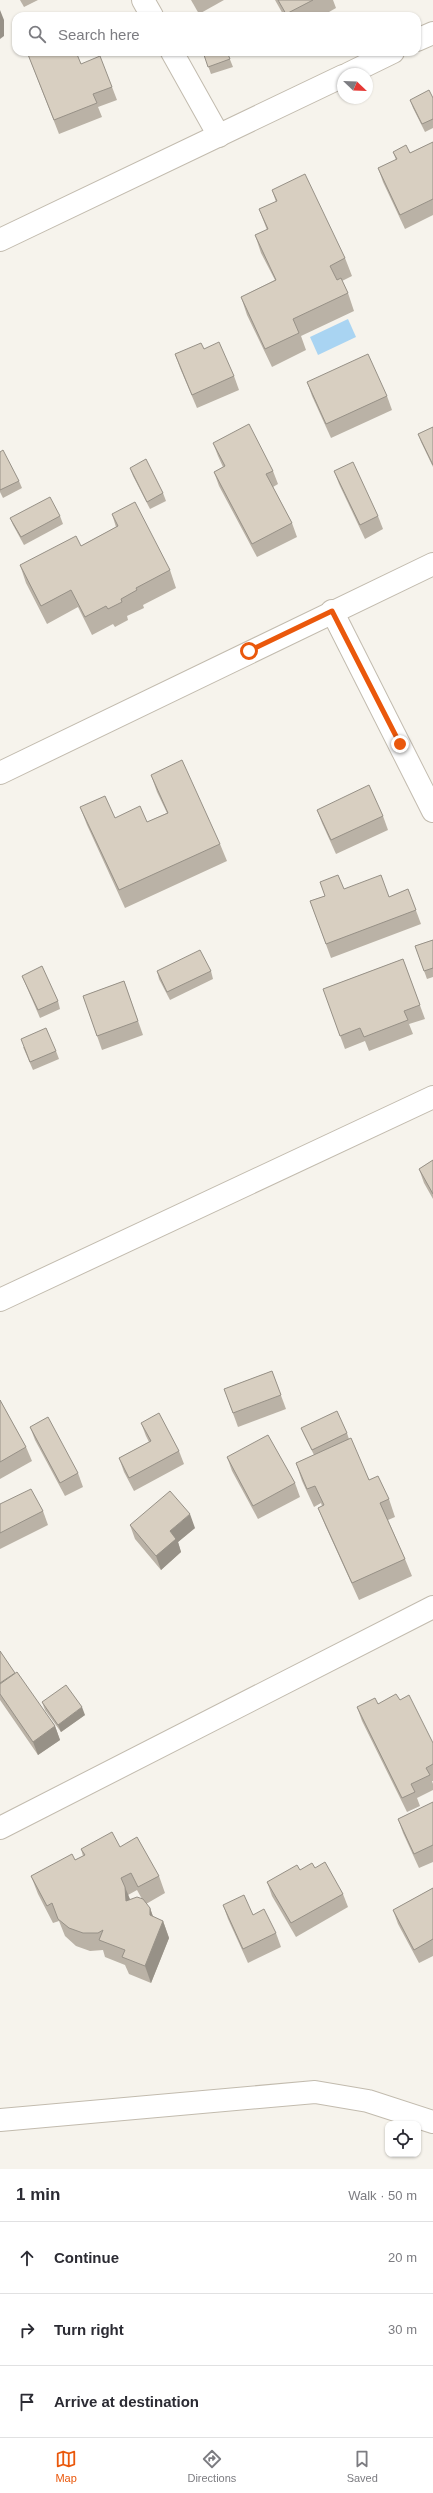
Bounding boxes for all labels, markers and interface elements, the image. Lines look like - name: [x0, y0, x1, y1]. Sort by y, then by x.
- search box: [12, 12, 421, 56]
- icon: search: [26, 23, 48, 45]
- text: Search here: [58, 26, 140, 43]
- north arrow: [337, 68, 373, 104]
- route start: [240, 642, 258, 660]
- route end: [391, 735, 409, 753]
- map controls: [385, 2121, 421, 2157]
- button: locate: [385, 2121, 421, 2157]
- text: 1 min: [16, 2185, 60, 2204]
- text: Walk · 50 m: [348, 2188, 417, 2203]
- icon: ahead: [16, 2247, 38, 2269]
- text: Continue: [54, 2249, 119, 2266]
- text: 20 m: [388, 2250, 417, 2265]
- icon: right: [16, 2319, 38, 2341]
- text: Turn right: [54, 2321, 124, 2338]
- text: 30 m: [388, 2322, 417, 2337]
- icon: arrive: [16, 2391, 38, 2413]
- text: Arrive at destination: [54, 2393, 199, 2410]
- tab: Map: [55, 2448, 77, 2484]
- tab: Directions: [187, 2448, 236, 2484]
- tab: Saved: [347, 2448, 378, 2484]

